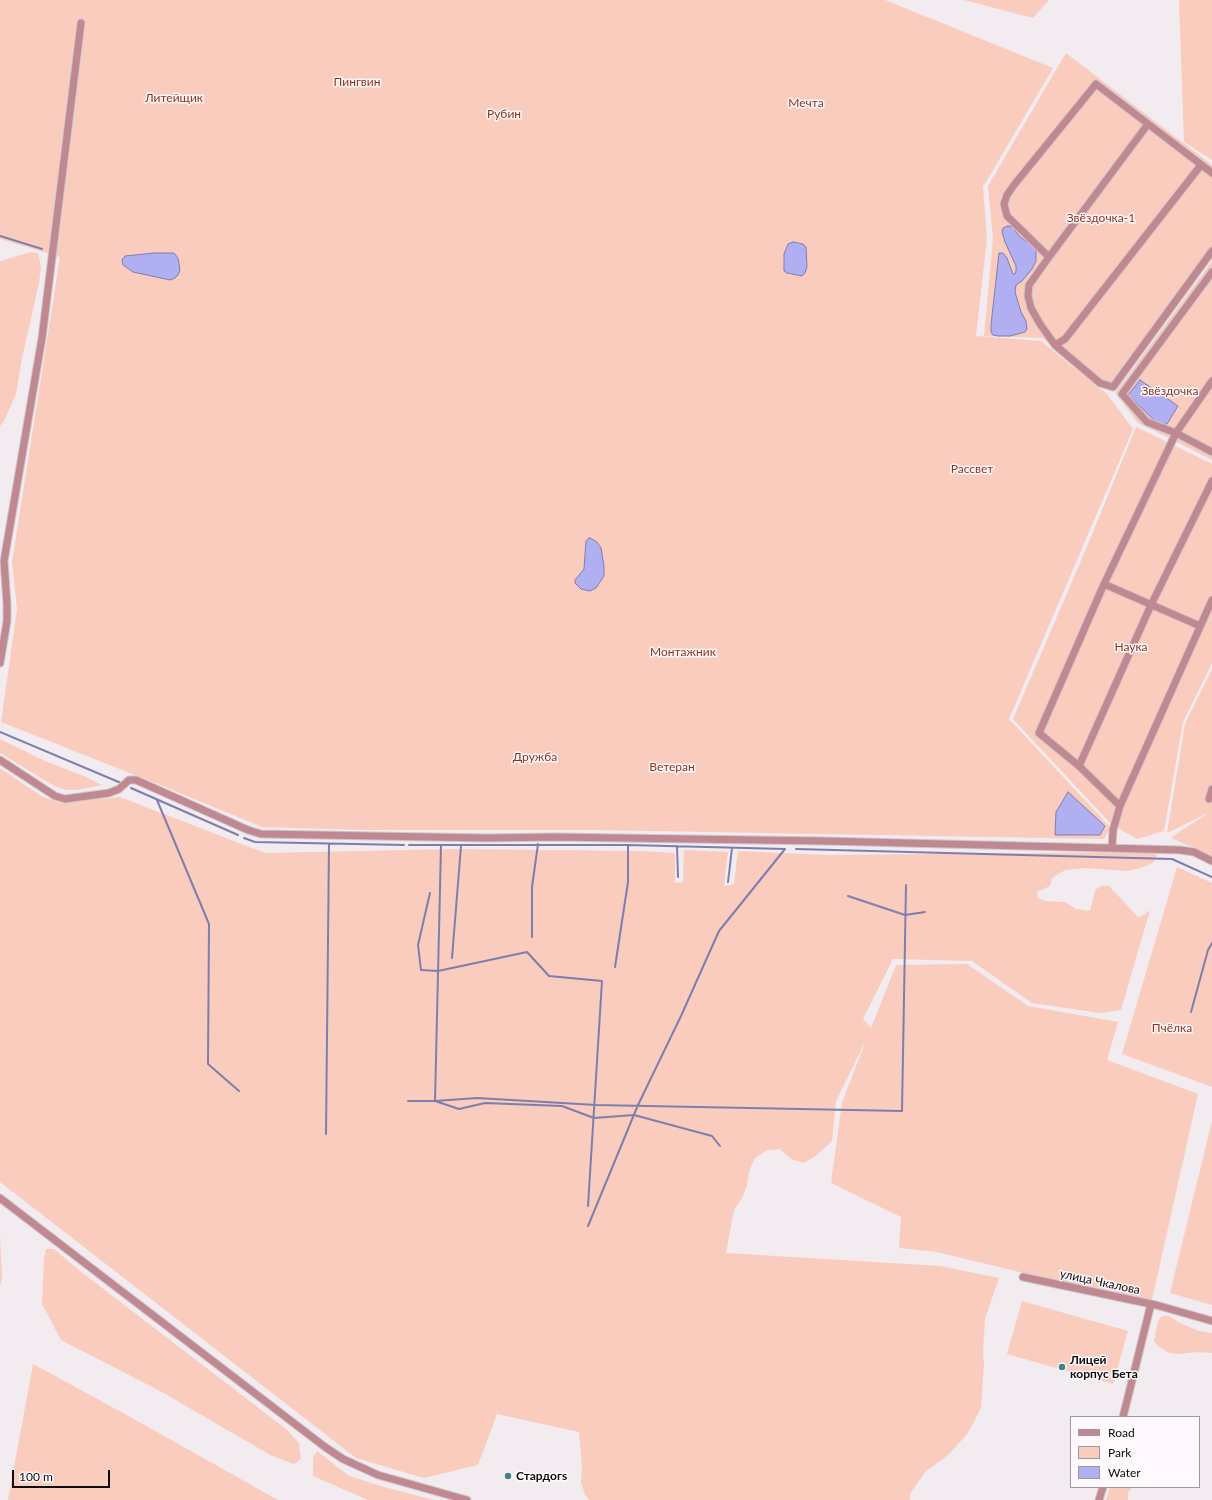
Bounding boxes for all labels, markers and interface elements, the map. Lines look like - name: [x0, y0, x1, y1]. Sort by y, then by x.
- park label: Пингвин: [334, 75, 380, 89]
- park label: Литейщик: [145, 91, 203, 105]
- park label: Мечта: [788, 96, 824, 110]
- park label: Рубин: [487, 107, 521, 121]
- park label: Звёздочка-1: [1067, 211, 1135, 225]
- park label: Звёздочка: [1142, 384, 1198, 398]
- park label: Рассвет: [951, 462, 993, 476]
- park label: Наука: [1114, 640, 1148, 654]
- park label: Монтажник: [650, 645, 716, 659]
- park label: Дружба: [513, 750, 557, 764]
- park label: Ветеран: [649, 760, 695, 774]
- park label: Пчёлка: [1152, 1021, 1192, 1035]
- street label: улица Чкалова: [1059, 1266, 1141, 1298]
- place label: Лицей корпус Бета: [1070, 1353, 1138, 1381]
- marker: Лицей корпус Бета: [1057, 1362, 1067, 1372]
- legend: [1070, 1416, 1200, 1488]
- text: Road: [1108, 1425, 1135, 1440]
- text: Park: [1108, 1445, 1131, 1460]
- scale bar: [14, 1462, 112, 1488]
- text: Water: [1108, 1465, 1141, 1480]
- text: 100 m: [19, 1469, 53, 1484]
- place label: Стардогs: [516, 1469, 567, 1483]
- marker: Стардогs: [503, 1471, 513, 1481]

